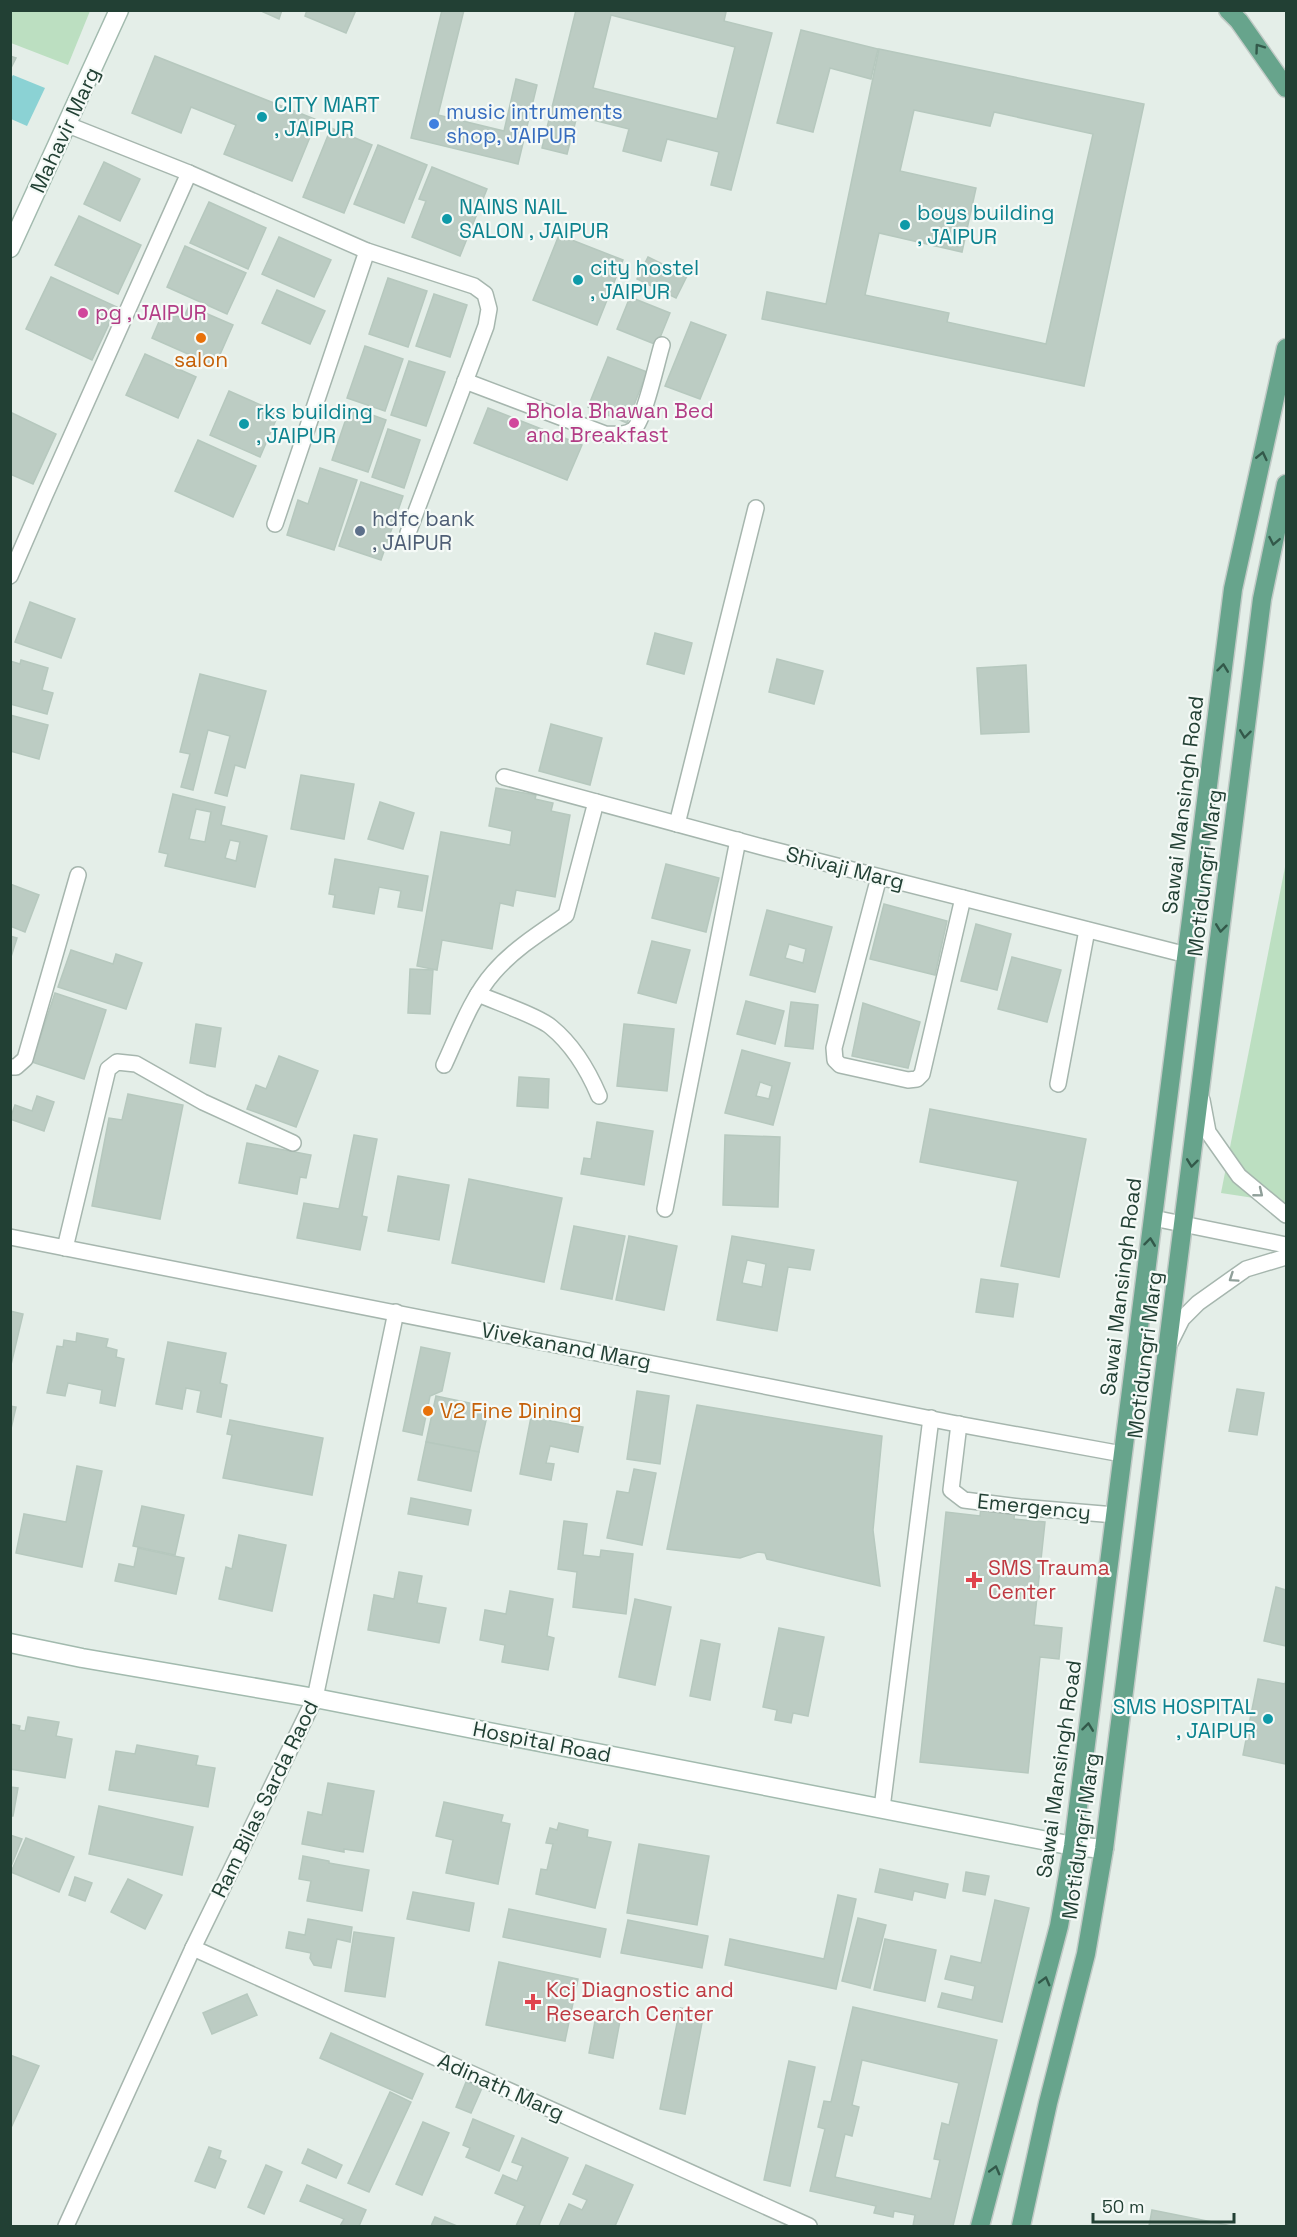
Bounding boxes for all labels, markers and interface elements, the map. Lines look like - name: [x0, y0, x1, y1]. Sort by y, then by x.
- one-way arrow: [1255, 44, 1266, 55]
- street label: Mahavir Marg: [24, 63, 105, 197]
- place label: CITY MART , JAIPUR: [274, 91, 380, 142]
- place label: music intruments shop, JAIPUR: [446, 98, 623, 149]
- marker: CITY MART , JAIPUR: [255, 110, 269, 124]
- marker: music intruments shop, JAIPUR: [427, 117, 441, 131]
- place label: NAINS NAIL SALON , JAIPUR: [459, 193, 609, 244]
- place label: boys building , JAIPUR: [917, 199, 1055, 250]
- marker: NAINS NAIL SALON , JAIPUR: [440, 212, 454, 226]
- marker: boys building , JAIPUR: [898, 218, 912, 232]
- place label: city hostel , JAIPUR: [590, 254, 699, 305]
- marker: city hostel , JAIPUR: [571, 273, 585, 287]
- place label: pg , JAIPUR: [95, 299, 207, 326]
- marker: pg , JAIPUR: [76, 306, 90, 320]
- marker: salon: [194, 331, 208, 345]
- place label: salon: [174, 346, 228, 373]
- place label: Bhola Bhawan Bed and Breakfast: [526, 397, 714, 448]
- place label: rks building , JAIPUR: [256, 398, 373, 449]
- marker: Bhola Bhawan Bed and Breakfast: [507, 416, 521, 430]
- marker: rks building , JAIPUR: [237, 417, 251, 431]
- one-way arrow: [1255, 451, 1268, 461]
- place label: hdfc bank , JAIPUR: [372, 505, 475, 556]
- marker: hdfc bank , JAIPUR: [353, 524, 367, 538]
- one-way arrow: [1268, 536, 1281, 546]
- one-way arrow: [1216, 664, 1229, 673]
- street label: Sawai Mansingh Road: [1156, 694, 1209, 916]
- one-way arrow: [1240, 730, 1252, 739]
- street label: Motidungri Marg: [1181, 788, 1228, 958]
- street label: Shivaji Marg: [783, 840, 907, 895]
- one-way arrow: [1215, 923, 1227, 932]
- one-way arrow: [1186, 1158, 1198, 1167]
- street label: Sawai Mansingh Road: [1094, 1176, 1147, 1398]
- one-way arrow: [1252, 1185, 1263, 1196]
- one-way arrow: [1143, 1238, 1155, 1247]
- street label: Motidungri Marg: [1121, 1270, 1168, 1440]
- one-way arrow: [1228, 1271, 1239, 1282]
- street label: Vivekanand Marg: [479, 1316, 653, 1375]
- place label: V2 Fine Dining: [440, 1397, 582, 1424]
- marker: V2 Fine Dining: [421, 1404, 435, 1418]
- street label: Emergency: [976, 1487, 1092, 1526]
- place label: SMS Trauma Center: [988, 1554, 1110, 1605]
- marker: SMS Trauma Center: [965, 1571, 983, 1589]
- street label: Sawai Mansingh Road: [1030, 1658, 1087, 1879]
- place label: SMS HOSPITAL , JAIPUR: [1113, 1693, 1256, 1744]
- street label: Ram Bilas Sarda Raod: [205, 1696, 324, 1902]
- marker: SMS HOSPITAL , JAIPUR: [1261, 1712, 1275, 1726]
- street label: Hospital Road: [471, 1715, 614, 1768]
- one-way arrow: [1081, 1723, 1093, 1732]
- street label: Motidungri Marg: [1055, 1751, 1106, 1921]
- place label: Kcj Diagnostic and Research Center: [546, 1976, 734, 2027]
- one-way arrow: [1037, 1977, 1050, 1987]
- marker: Kcj Diagnostic and Research Center: [524, 1993, 542, 2011]
- street label: Adinath Marg: [434, 2047, 569, 2126]
- one-way arrow: [987, 2165, 1000, 2175]
- scale bar: [1093, 2186, 1234, 2224]
- text: 50 m: [1102, 2195, 1144, 2218]

